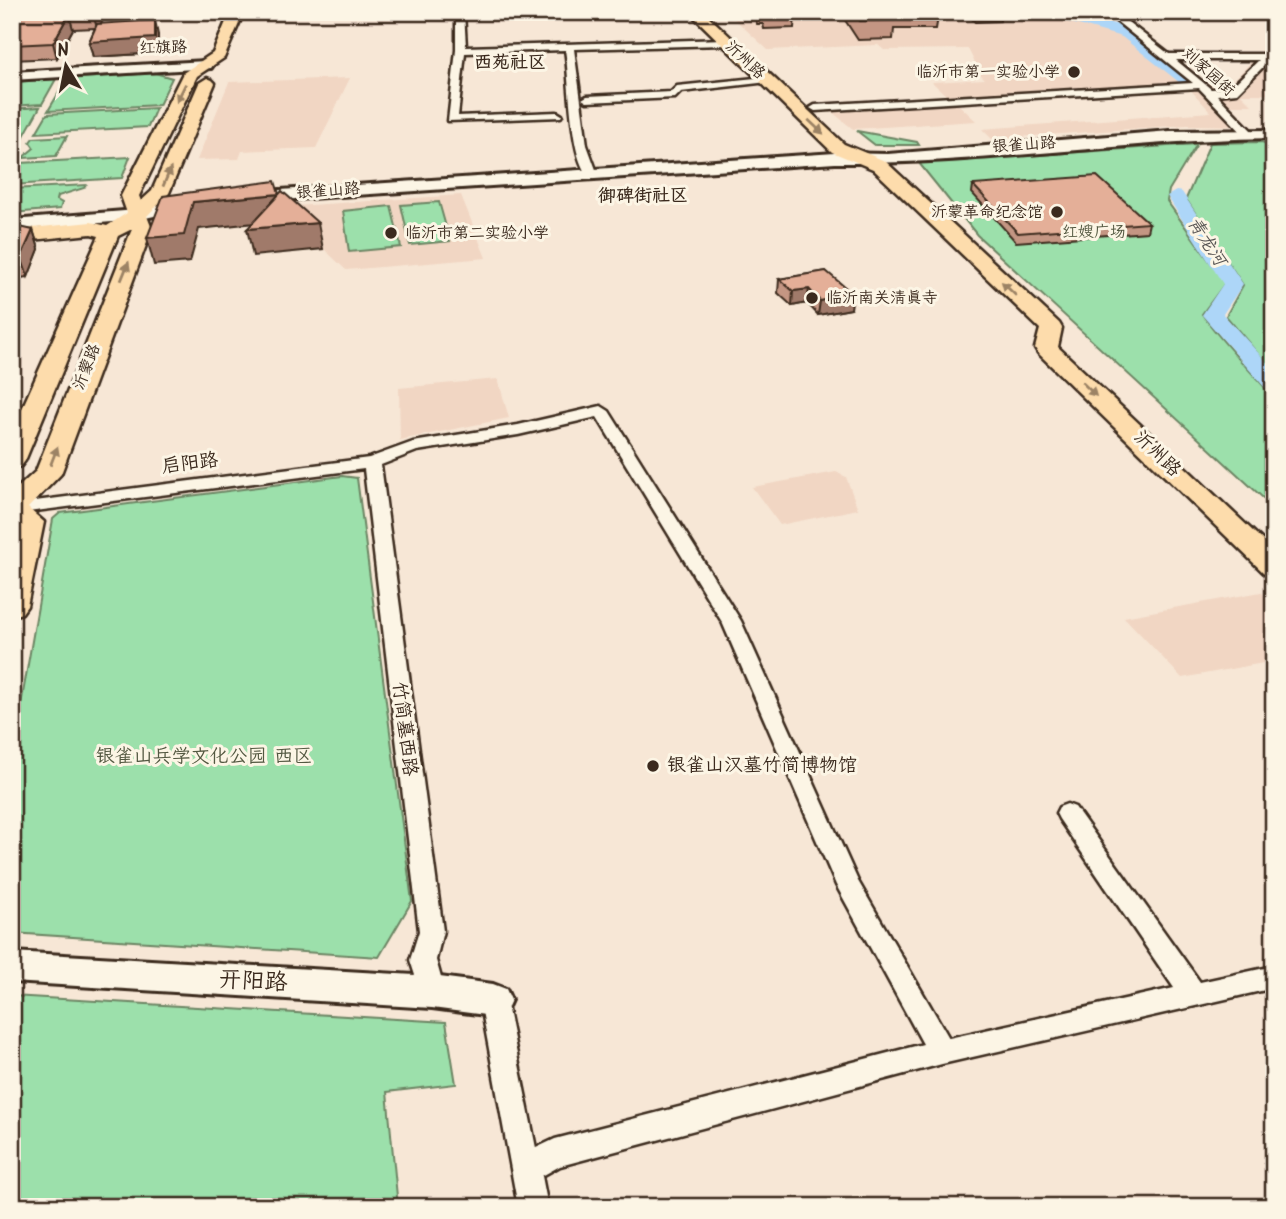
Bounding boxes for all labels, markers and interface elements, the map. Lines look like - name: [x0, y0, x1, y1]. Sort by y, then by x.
- north arrow: [32, 32, 102, 102]
- street label: 沂州路: [719, 34, 771, 86]
- text: N: [55, 35, 72, 67]
- street label: 红旗路: [139, 35, 187, 61]
- street label: 刘家园街: [1176, 41, 1240, 103]
- district label: 西苑社区: [474, 49, 546, 78]
- place label: 临沂市第一实验小学: [916, 60, 1060, 85]
- marker: 临沂市第一实验小学: [1066, 64, 1082, 80]
- one-way arrow: [176, 83, 187, 103]
- one-way arrow: [807, 119, 824, 135]
- street label: 银雀山路: [991, 130, 1057, 160]
- one-way arrow: [162, 167, 173, 188]
- street label: 银雀山路: [295, 176, 361, 206]
- district label: 御碑街社区: [598, 182, 688, 211]
- place label: 沂蒙革命纪念馆: [931, 200, 1043, 225]
- marker: 沂蒙革命纪念馆: [1049, 204, 1065, 220]
- water label: 青龙河: [1179, 211, 1234, 275]
- park label: 红嫂广场: [1062, 220, 1126, 245]
- place label: 临沂市第二实验小学: [405, 221, 549, 246]
- marker: 临沂市第二实验小学: [383, 225, 399, 241]
- one-way arrow: [119, 261, 130, 282]
- one-way arrow: [1001, 280, 1018, 297]
- place label: 临沂南关清真寺: [826, 286, 938, 311]
- marker: 临沂南关清真寺: [804, 290, 820, 306]
- street label: 沂蒙路: [67, 340, 107, 394]
- one-way arrow: [1080, 380, 1097, 396]
- street label: 沂州路: [1126, 423, 1188, 485]
- one-way arrow: [49, 446, 60, 467]
- street label: 启阳路: [160, 446, 220, 482]
- street label: 竹简墓西路: [383, 680, 425, 778]
- park label: 银雀山兵学文化公园 西区: [96, 742, 312, 772]
- place label: 银雀山汉墓竹简博物馆: [667, 751, 857, 781]
- marker: 银雀山汉墓竹简博物馆: [645, 758, 661, 774]
- street label: 开阳路: [218, 962, 288, 1002]

